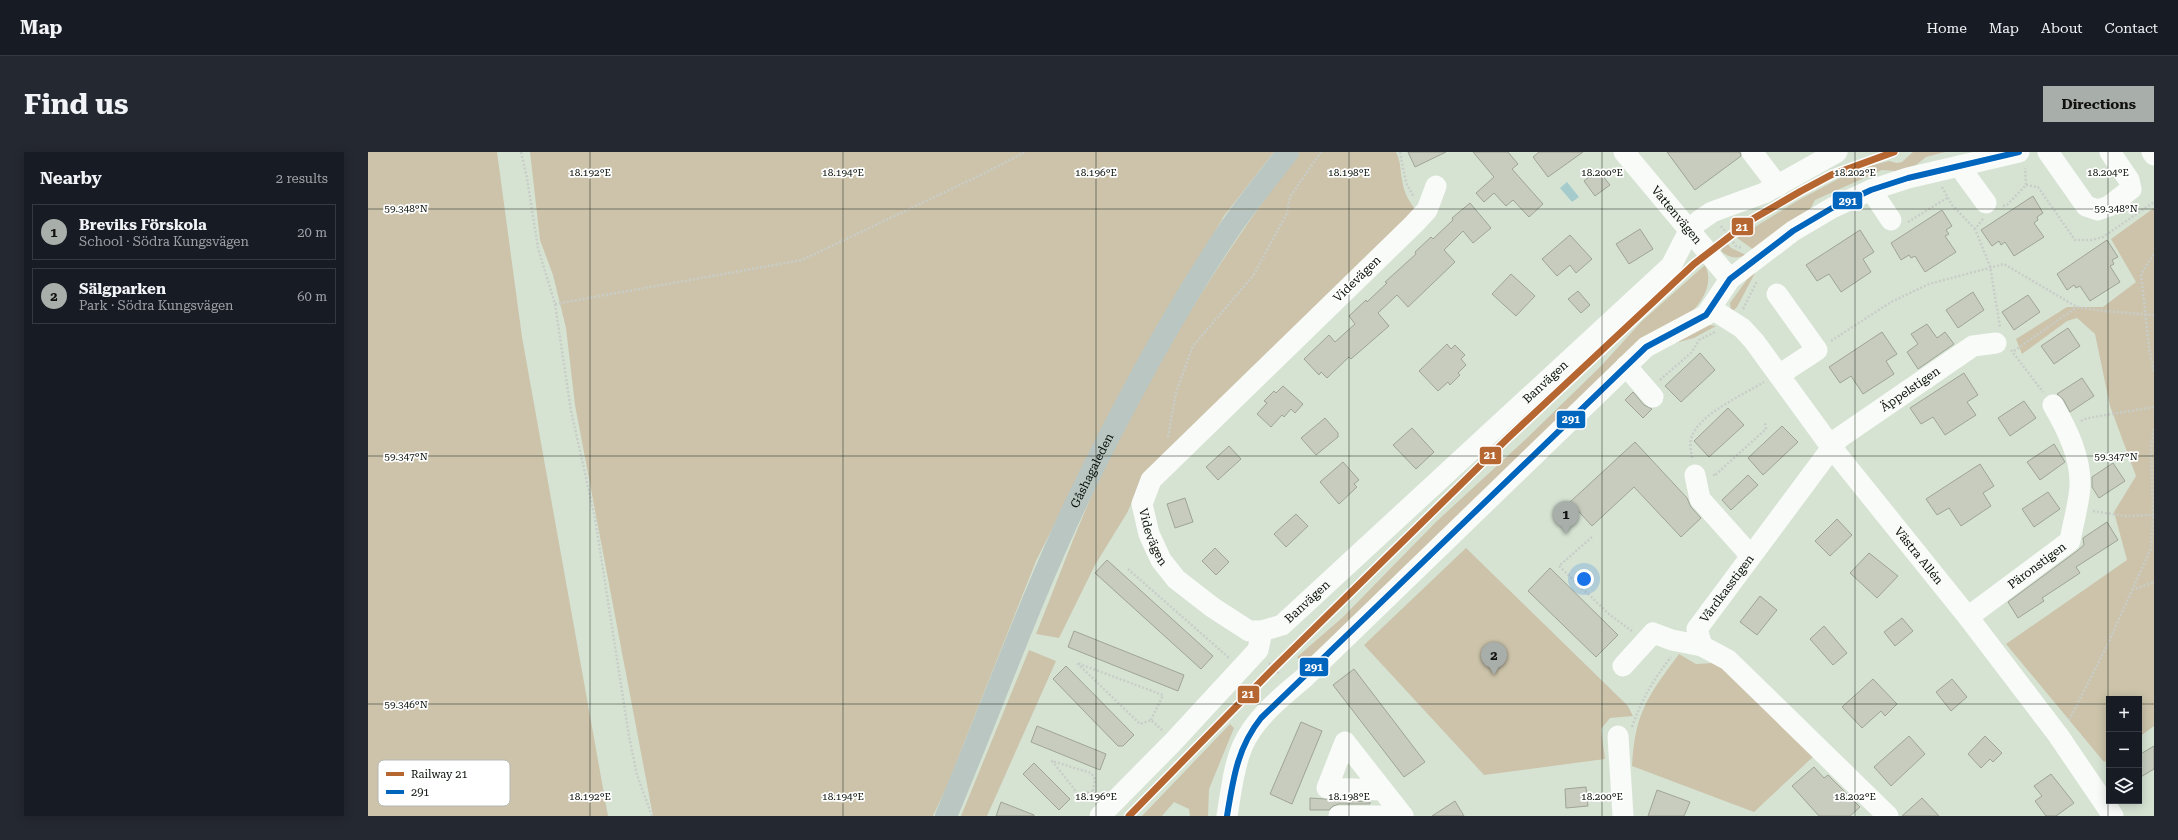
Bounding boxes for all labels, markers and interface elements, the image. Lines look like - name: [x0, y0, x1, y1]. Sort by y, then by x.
- text: Map: [20, 16, 62, 39]
- text: Home: [1926, 20, 1967, 36]
- text: Map: [1989, 20, 2019, 36]
- text: About: [2041, 20, 2083, 36]
- text: Contact: [2105, 20, 2158, 36]
- button: Directions: [2043, 86, 2154, 122]
- text: Find us: [24, 88, 128, 121]
- text: 18.192°E: [569, 167, 611, 178]
- text: 18.194°E: [822, 167, 864, 178]
- text: 18.196°E: [1075, 167, 1117, 178]
- text: 18.198°E: [1328, 167, 1370, 178]
- text: 18.200°E: [1581, 167, 1623, 178]
- text: 18.202°E: [1834, 167, 1876, 178]
- text: 18.204°E: [2087, 167, 2129, 178]
- text: Nearby: [40, 168, 102, 188]
- text: 2 results: [276, 171, 328, 186]
- street label: Vattenvägen: [1648, 183, 1705, 247]
- line badge: 291: [1832, 191, 1863, 210]
- text: 291: [1839, 195, 1857, 208]
- text: 59.348°N: [384, 203, 428, 214]
- text: 59.348°N: [2094, 203, 2138, 214]
- text: Breviks Förskola: [79, 216, 207, 234]
- line badge: 21: [1731, 217, 1754, 236]
- text: 21: [1736, 221, 1748, 234]
- text: 1: [50, 225, 58, 240]
- text: 20 m: [297, 225, 327, 240]
- text: School · Södra Kungsvägen: [79, 234, 249, 249]
- street label: Videvägen: [1330, 253, 1384, 305]
- text: Sälgparken: [79, 280, 166, 298]
- text: 2: [50, 289, 58, 304]
- text: 60 m: [297, 289, 327, 304]
- text: Park · Södra Kungsvägen: [79, 298, 234, 313]
- street label: Banvägen: [1520, 358, 1571, 406]
- street label: Äppelstigen: [1878, 364, 1943, 414]
- line badge: 291: [1556, 410, 1586, 429]
- text: 291: [1562, 413, 1580, 426]
- street label: Gåshagaleden: [1068, 431, 1117, 510]
- line badge: 21: [1479, 446, 1502, 465]
- text: 21: [1484, 449, 1496, 462]
- text: 59.347°N: [384, 451, 428, 462]
- text: 59.347°N: [2094, 451, 2138, 462]
- pin: 1: [1553, 501, 1579, 534]
- street label: Videvägen: [1136, 507, 1170, 569]
- street label: Västra Allén: [1892, 524, 1946, 587]
- street label: Päronstigen: [2005, 539, 2069, 592]
- street label: Vårdkasstigen: [1697, 552, 1757, 625]
- your location: [1574, 569, 1594, 589]
- street label: Banvägen: [1282, 577, 1333, 626]
- pin: 2: [1481, 642, 1507, 675]
- line badge: 291: [1299, 657, 1329, 677]
- text: 291: [1305, 661, 1323, 674]
- line badge: 21: [1237, 685, 1260, 704]
- text: 21: [1242, 688, 1254, 701]
- map controls: [2106, 696, 2142, 804]
- button: +: [2106, 696, 2142, 732]
- text: 59.346°N: [384, 699, 428, 710]
- button: −: [2106, 732, 2142, 768]
- legend: [378, 760, 510, 806]
- text: Railway 21: [411, 768, 468, 781]
- button: layers: [2106, 768, 2142, 804]
- text: 291: [411, 786, 429, 799]
- text: 18.192°E: [569, 791, 611, 802]
- text: 18.194°E: [822, 791, 864, 802]
- text: 18.196°E: [1075, 791, 1117, 802]
- text: 18.198°E: [1328, 791, 1370, 802]
- text: 18.200°E: [1581, 791, 1623, 802]
- text: 18.202°E: [1834, 791, 1876, 802]

